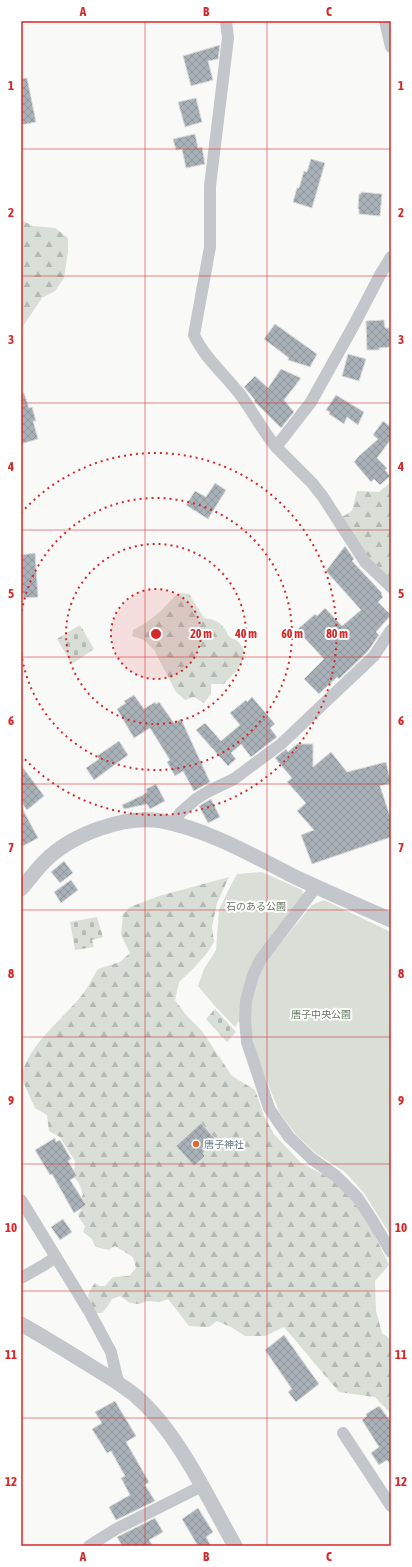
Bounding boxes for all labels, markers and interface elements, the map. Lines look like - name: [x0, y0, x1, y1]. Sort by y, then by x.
- text: A: [79, 4, 87, 19]
- text: B: [203, 4, 210, 19]
- text: C: [326, 4, 332, 19]
- text: 1: [8, 78, 14, 93]
- text: 1: [398, 78, 404, 93]
- text: 2: [8, 205, 14, 220]
- text: 2: [398, 205, 404, 220]
- text: 3: [8, 332, 14, 347]
- text: 3: [398, 332, 404, 347]
- text: 4: [7, 459, 14, 474]
- text: 4: [397, 459, 404, 474]
- text: 5: [8, 586, 14, 601]
- text: 5: [398, 586, 404, 601]
- centre of rings: [149, 627, 163, 641]
- text: 20 m: [190, 627, 212, 641]
- text: 40 m: [234, 627, 257, 641]
- text: 60 m: [281, 627, 303, 641]
- text: 80 m: [326, 627, 348, 641]
- text: 6: [8, 713, 14, 728]
- text: 6: [398, 713, 404, 728]
- text: 7: [8, 840, 14, 855]
- text: 7: [398, 840, 404, 855]
- park label: 石のある公園: [226, 901, 286, 912]
- text: 8: [8, 966, 14, 981]
- text: 8: [398, 966, 404, 981]
- park label: 唐子中央公園: [291, 1009, 351, 1020]
- text: 9: [8, 1093, 14, 1108]
- text: 9: [398, 1093, 404, 1108]
- marker: 唐子神社: [191, 1139, 201, 1149]
- place label: 唐子神社: [204, 1139, 244, 1150]
- text: 10: [5, 1220, 17, 1235]
- text: 10: [395, 1220, 407, 1235]
- text: 11: [5, 1347, 17, 1362]
- text: 11: [395, 1347, 407, 1362]
- text: 12: [5, 1474, 17, 1489]
- text: 12: [395, 1474, 407, 1489]
- text: A: [79, 1549, 87, 1564]
- text: B: [203, 1549, 210, 1564]
- text: C: [326, 1549, 332, 1564]

